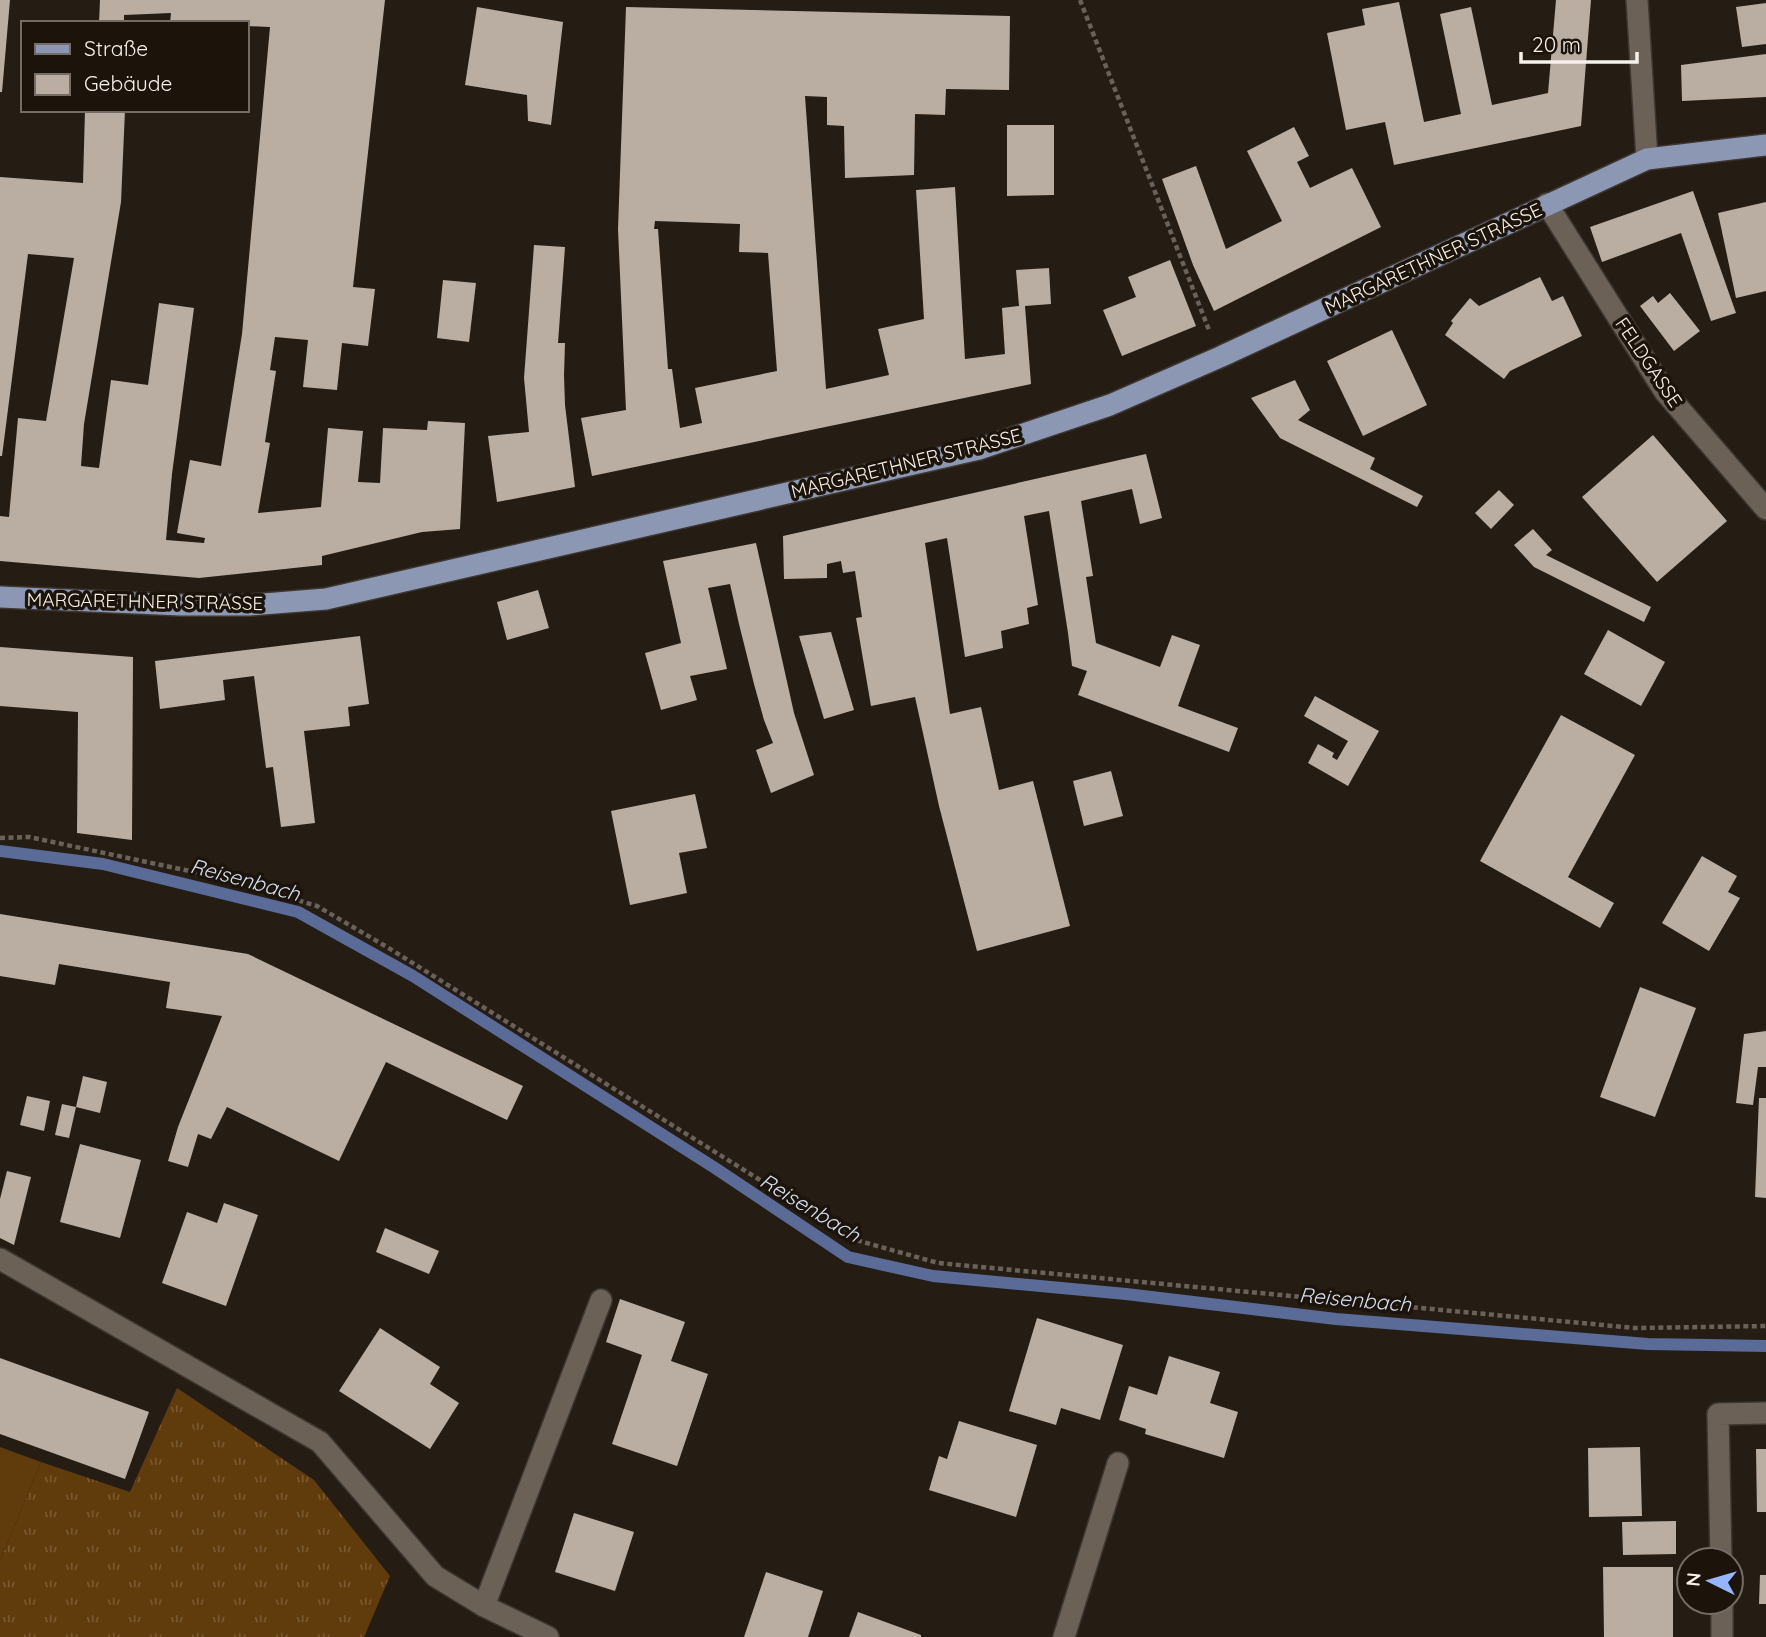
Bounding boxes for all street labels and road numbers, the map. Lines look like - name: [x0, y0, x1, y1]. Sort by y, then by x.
- street label: MARGARETHNER STRASSE: [1321, 197, 1545, 319]
- street label: FELDGASSE: [1610, 313, 1688, 411]
- street label: MARGARETHNER STRASSE: [788, 423, 1024, 503]
- street label: MARGARETHNER STRASSE: [27, 587, 263, 615]

